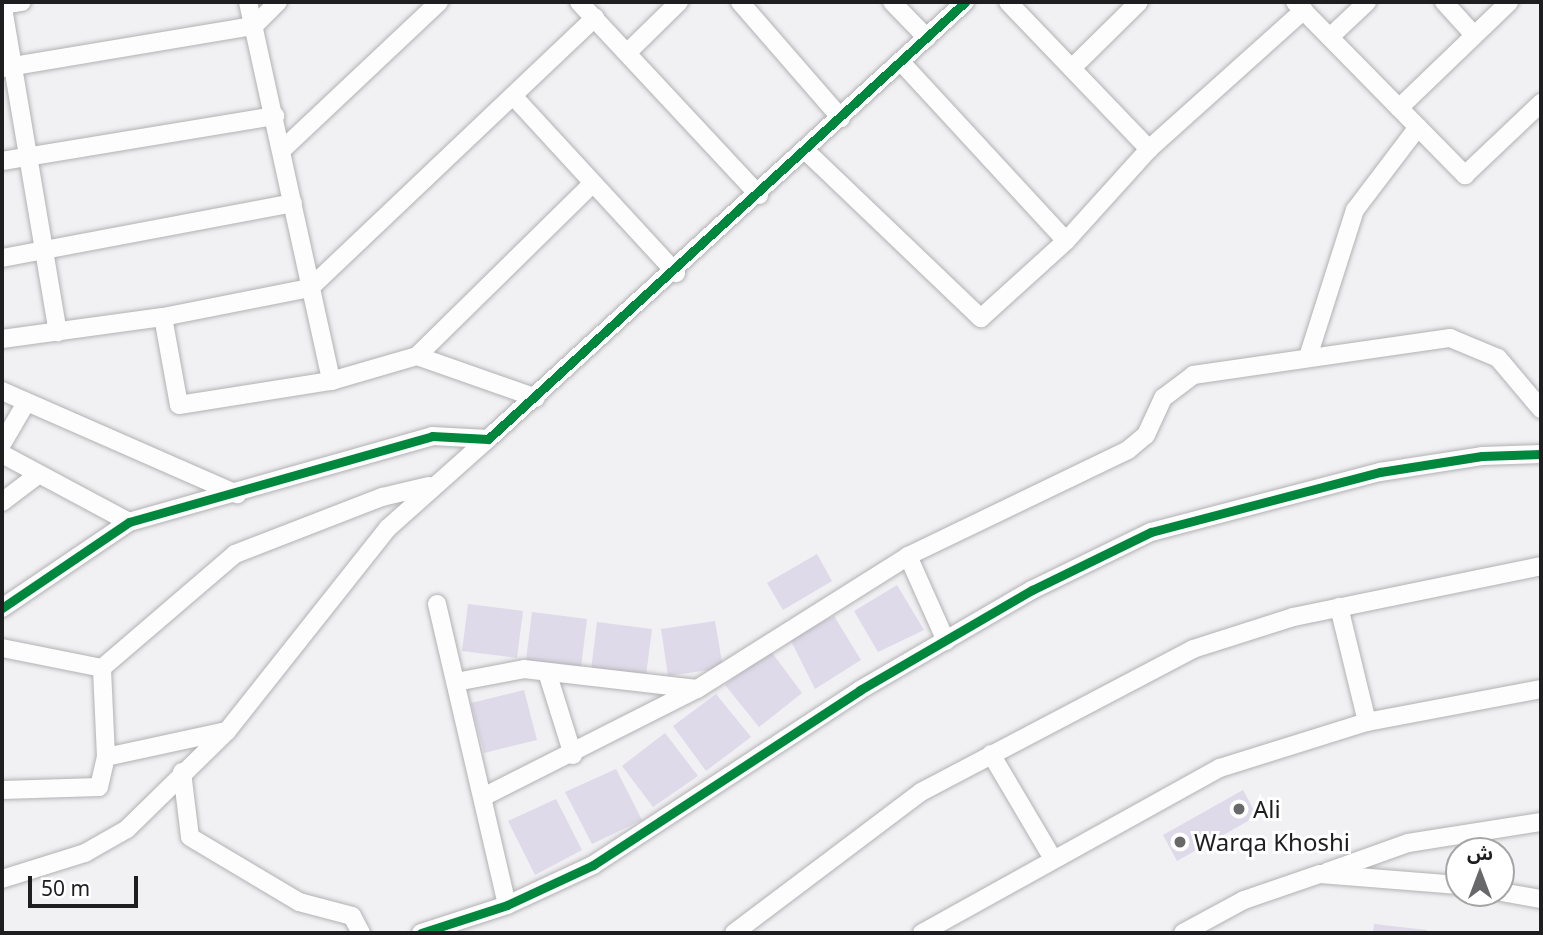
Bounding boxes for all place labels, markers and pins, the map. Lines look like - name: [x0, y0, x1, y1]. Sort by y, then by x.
- place label: Ali: [1253, 795, 1281, 823]
- marker: Ali: [1231, 801, 1247, 817]
- place label: Warqa Khoshi: [1194, 828, 1350, 856]
- marker: Warqa Khoshi: [1172, 834, 1188, 850]

